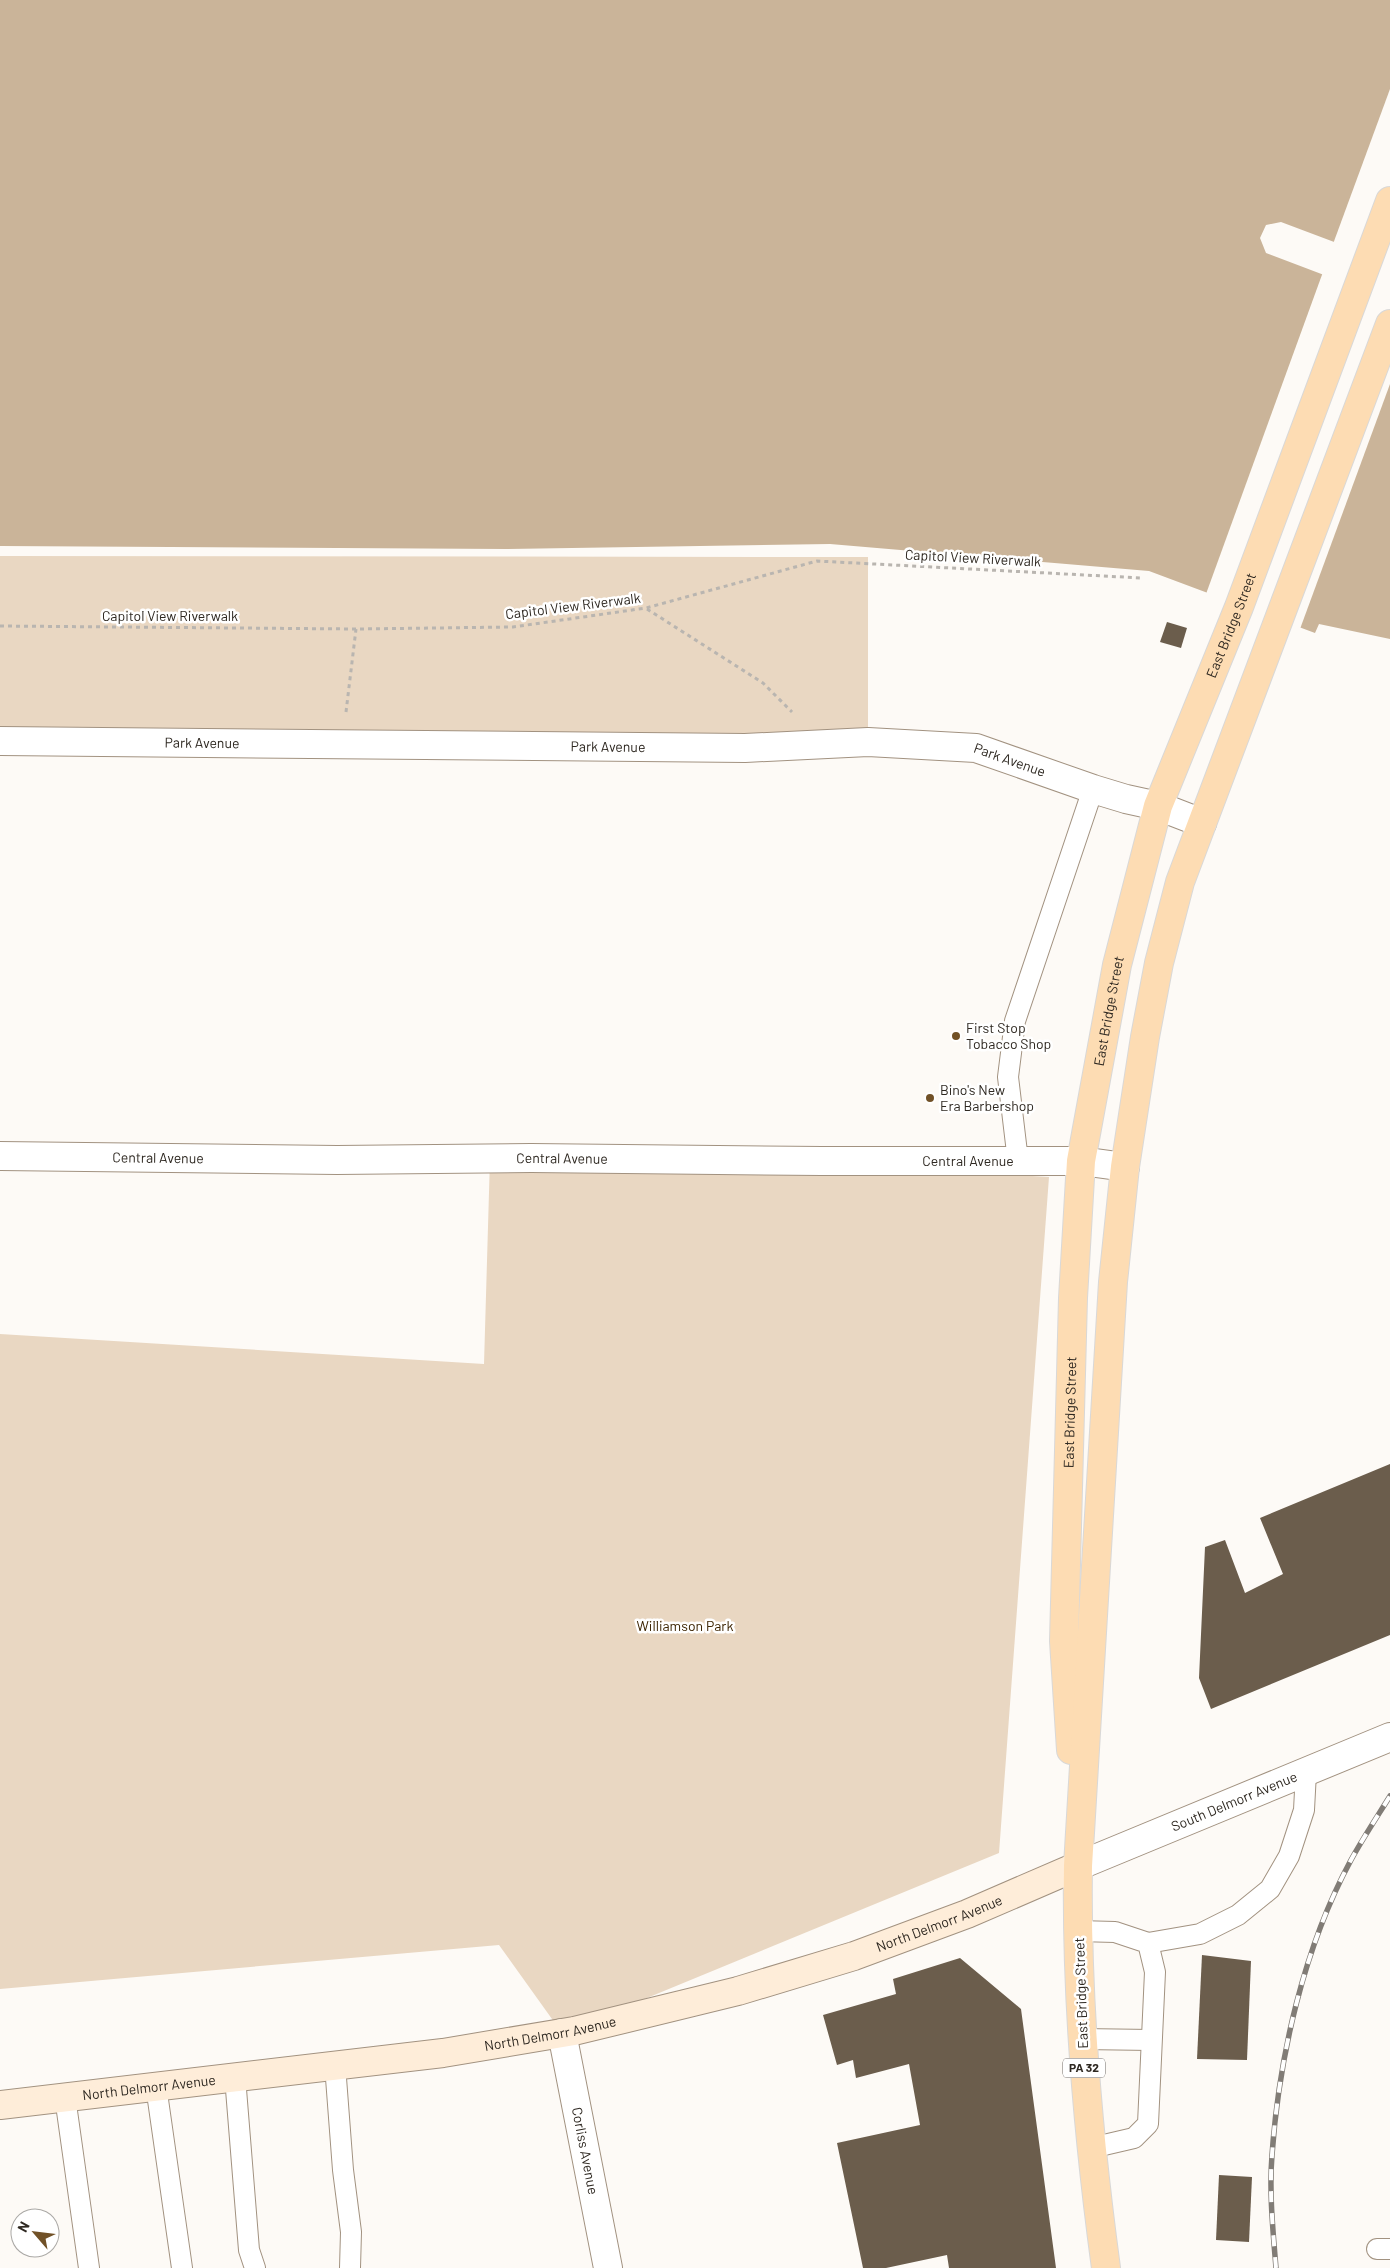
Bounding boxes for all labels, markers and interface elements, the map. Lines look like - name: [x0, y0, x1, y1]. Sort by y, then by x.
- street label: Capitol View Riverwalk: [905, 545, 1041, 570]
- street label: East Bridge Street: [1202, 570, 1259, 680]
- street label: Capitol View Riverwalk: [504, 589, 642, 622]
- street label: Capitol View Riverwalk: [102, 607, 238, 624]
- street label: Park Avenue: [164, 734, 240, 751]
- street label: Park Avenue: [570, 737, 645, 755]
- street label: Park Avenue: [972, 739, 1048, 780]
- street label: East Bridge Street: [1090, 954, 1127, 1067]
- place label: First Stop Tobacco Shop: [966, 1019, 1051, 1052]
- marker: First Stop Tobacco Shop: [950, 1030, 962, 1042]
- place label: Bino's New Era Barbershop: [940, 1081, 1034, 1114]
- marker: Bino's New Era Barbershop: [924, 1092, 936, 1104]
- street label: Central Avenue: [112, 1148, 204, 1166]
- street label: Central Avenue: [516, 1149, 608, 1167]
- street label: Central Avenue: [922, 1152, 1014, 1169]
- street label: East Bridge Street: [1060, 1356, 1079, 1468]
- park label: Williamson Park: [637, 1617, 733, 1634]
- street label: South Delmorr Avenue: [1168, 1767, 1300, 1835]
- street label: North Delmorr Avenue: [874, 1891, 1005, 1955]
- street label: East Bridge Street: [1070, 1937, 1091, 2049]
- street label: North Delmorr Avenue: [483, 2012, 618, 2054]
- road number: PA 32: [1063, 2058, 1105, 2078]
- street label: North Delmorr Avenue: [81, 2071, 216, 2103]
- street label: Corliss Avenue: [569, 2106, 602, 2196]
- north arrow: [10, 2208, 60, 2258]
- text: N: [13, 2219, 33, 2235]

